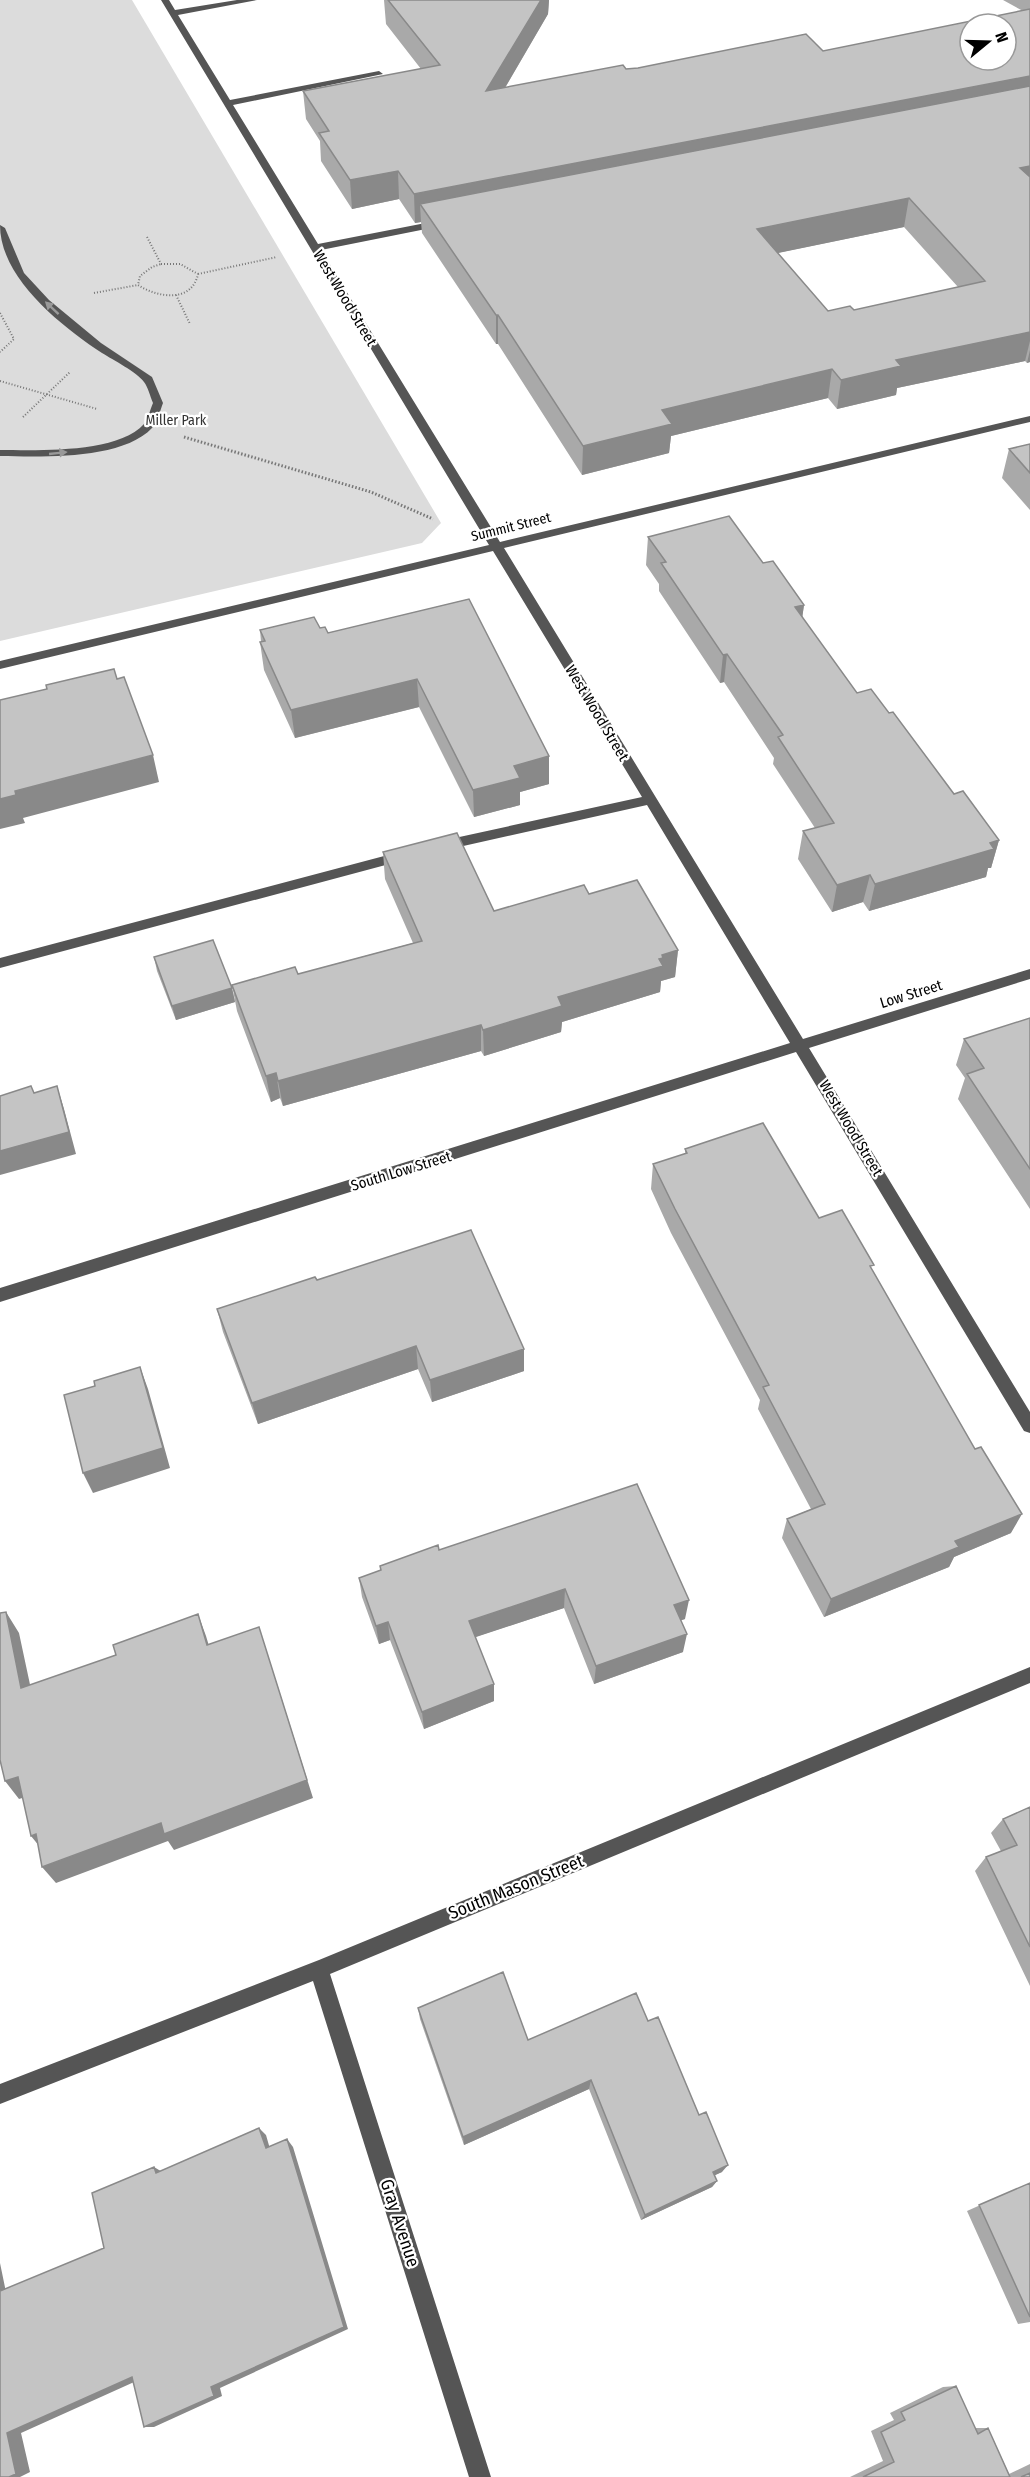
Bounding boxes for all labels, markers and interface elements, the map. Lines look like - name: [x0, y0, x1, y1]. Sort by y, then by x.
- north arrow: [958, 12, 1018, 72]
- text: N: [991, 30, 1012, 45]
- street label: West Wood Street: [309, 247, 381, 349]
- one-way arrow: [44, 301, 59, 315]
- park label: Miller Park: [146, 412, 207, 429]
- one-way arrow: [49, 448, 68, 457]
- street label: Summit Street: [469, 509, 553, 545]
- street label: West Wood Street: [561, 662, 633, 764]
- street label: Low Street: [878, 976, 945, 1012]
- street label: West Wood Street: [815, 1077, 887, 1179]
- street label: South Low Street: [349, 1147, 453, 1195]
- street label: South Mason Street: [445, 1850, 587, 1924]
- street label: Gray Avenue: [375, 2176, 425, 2270]

